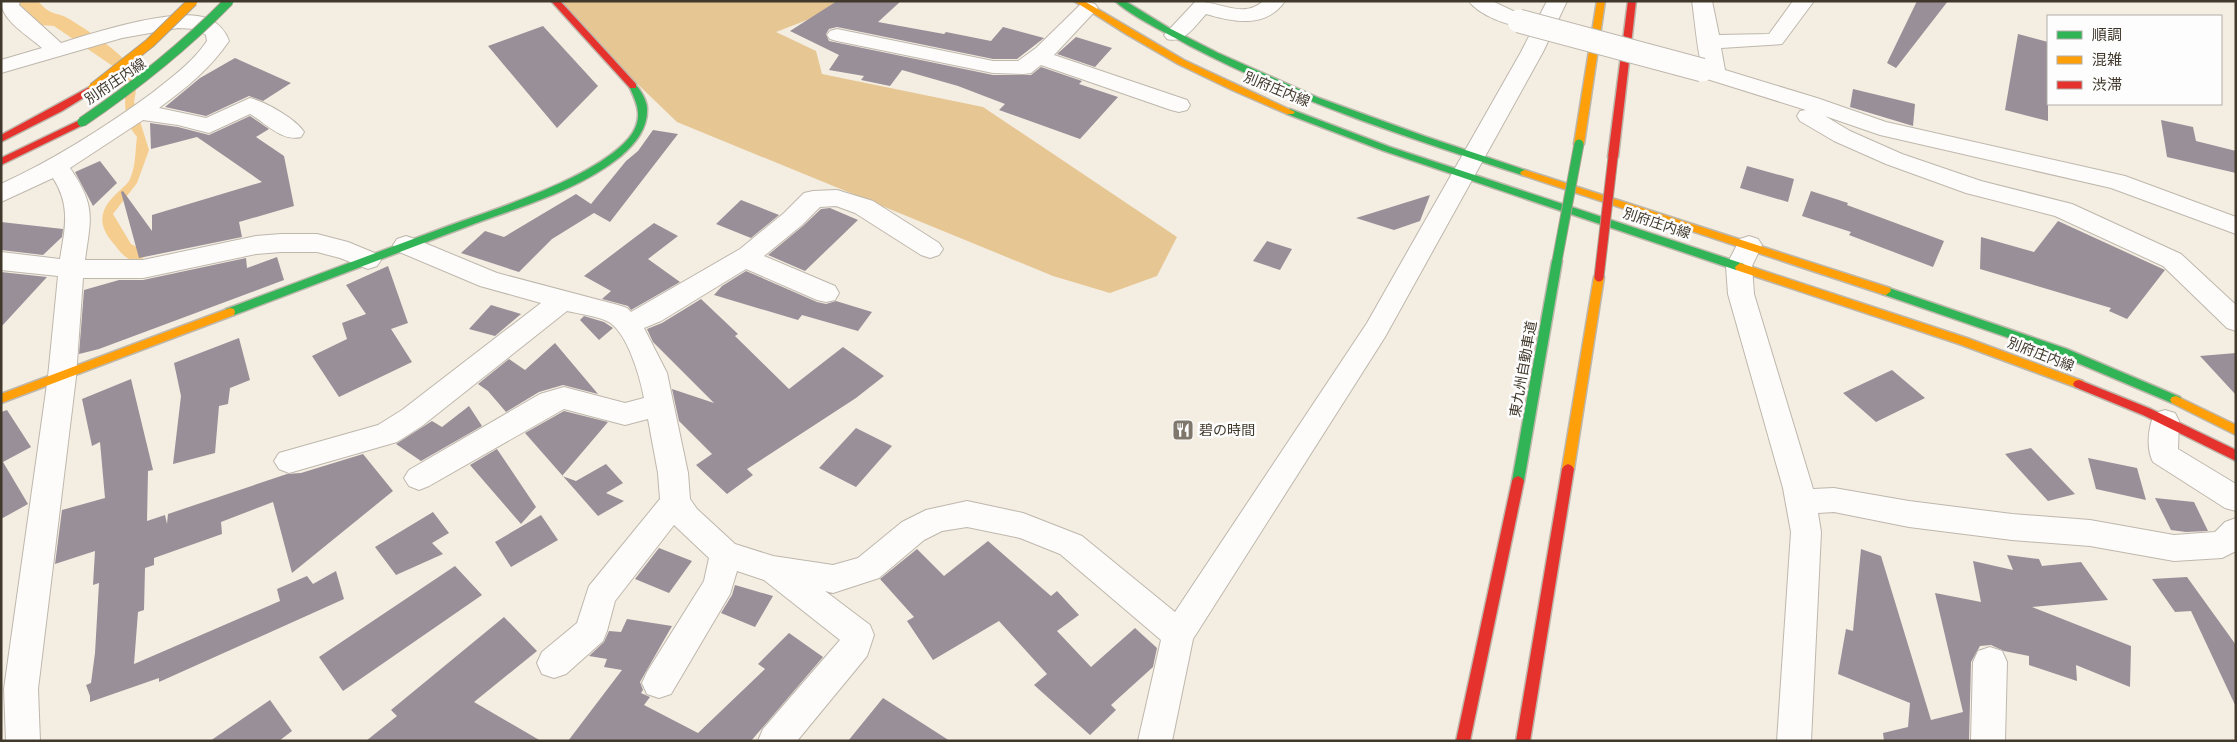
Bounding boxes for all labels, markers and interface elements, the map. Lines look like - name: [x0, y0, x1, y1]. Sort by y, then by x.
- legend: [2047, 15, 2222, 105]
- text: 順調: [2092, 25, 2122, 44]
- text: 混雑: [2092, 50, 2122, 69]
- street label: 別府庄内線: [81, 54, 149, 108]
- street label: 別府庄内線: [1241, 68, 1313, 110]
- text: 渋滞: [2092, 75, 2122, 94]
- street label: 別府庄内線: [1621, 204, 1693, 242]
- street label: 東九州自動車道: [1506, 319, 1540, 419]
- street label: 別府庄内線: [2005, 333, 2077, 375]
- restaurant icon: 碧の時間: [1171, 418, 1195, 442]
- place label: 碧の時間: [1199, 421, 1255, 439]

